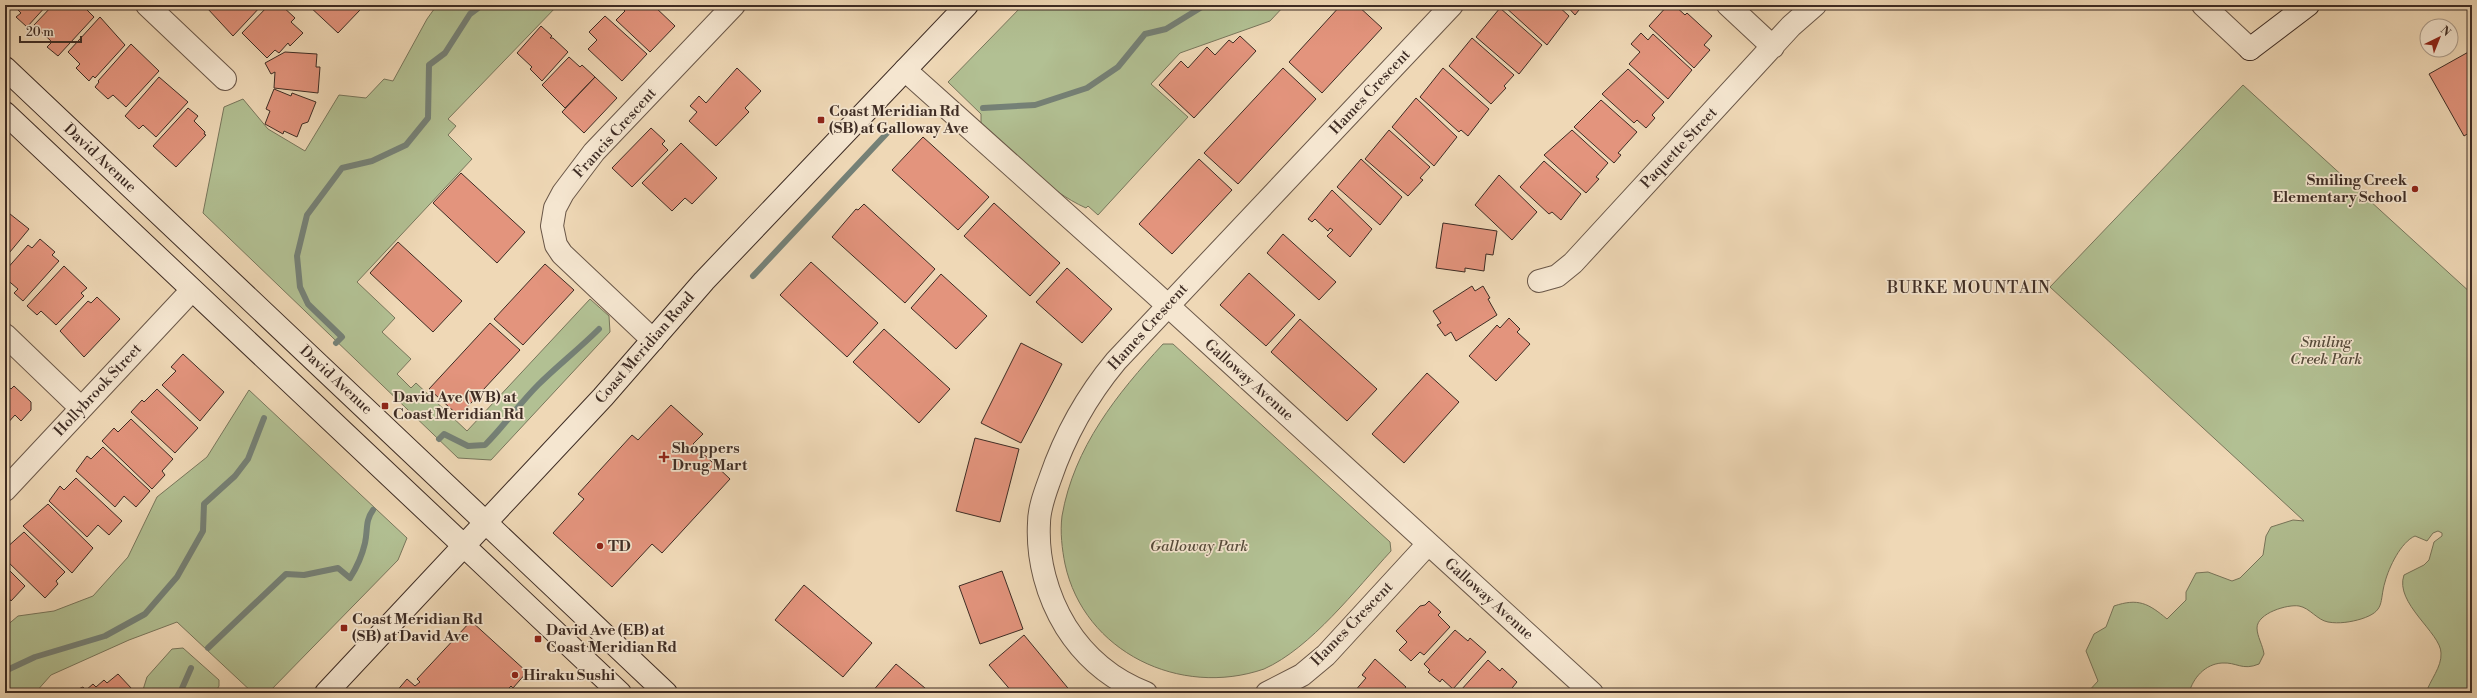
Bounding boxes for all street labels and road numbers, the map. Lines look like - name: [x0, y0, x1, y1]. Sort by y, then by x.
- street label: Hames Crescent: [1325, 45, 1415, 139]
- street label: Francis Crescent: [569, 83, 661, 182]
- street label: Paquette Street: [1636, 103, 1722, 193]
- street label: David Avenue: [60, 119, 140, 197]
- street label: Hames Crescent: [1104, 279, 1192, 374]
- street label: Coast Meridian Road: [591, 288, 699, 408]
- street label: Galloway Avenue: [1200, 335, 1298, 425]
- street label: Hollybrook Street: [50, 339, 146, 440]
- street label: David Avenue: [296, 341, 376, 419]
- street label: Galloway Avenue: [1440, 554, 1538, 644]
- street label: Hames Crescent: [1307, 577, 1398, 670]

